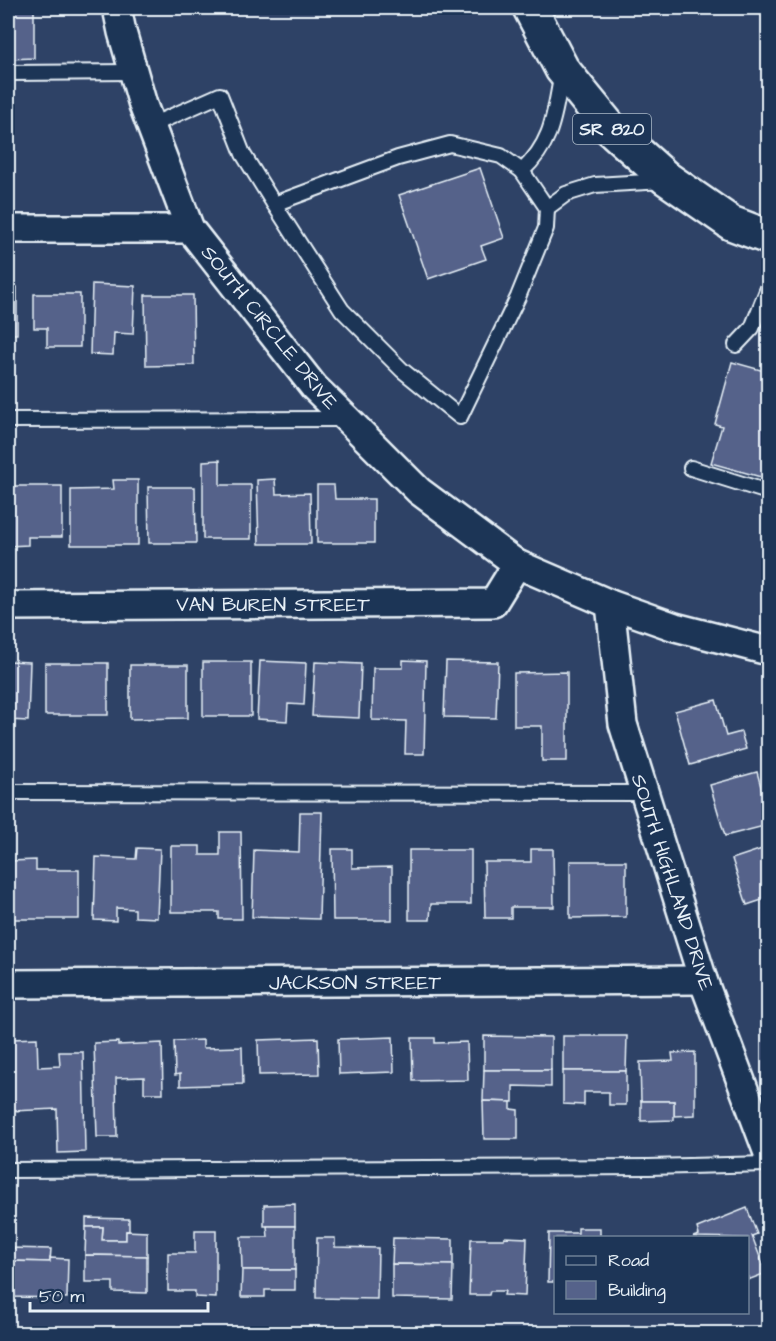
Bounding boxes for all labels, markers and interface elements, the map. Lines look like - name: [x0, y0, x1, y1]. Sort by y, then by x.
- road number: SR 820: [573, 114, 651, 144]
- street label: SOUTH CIRCLE DRIVE: [194, 240, 344, 416]
- street label: VAN BUREN STREET: [176, 591, 370, 619]
- street label: SOUTH HIGHLAND DRIVE: [624, 771, 720, 994]
- street label: JACKSON STREET: [269, 969, 442, 997]
- legend: [554, 1236, 749, 1314]
- text: Road: [608, 1248, 649, 1273]
- scale bar: [30, 1275, 208, 1313]
- text: Building: [608, 1278, 666, 1304]
- text: 50 m: [39, 1284, 84, 1309]

